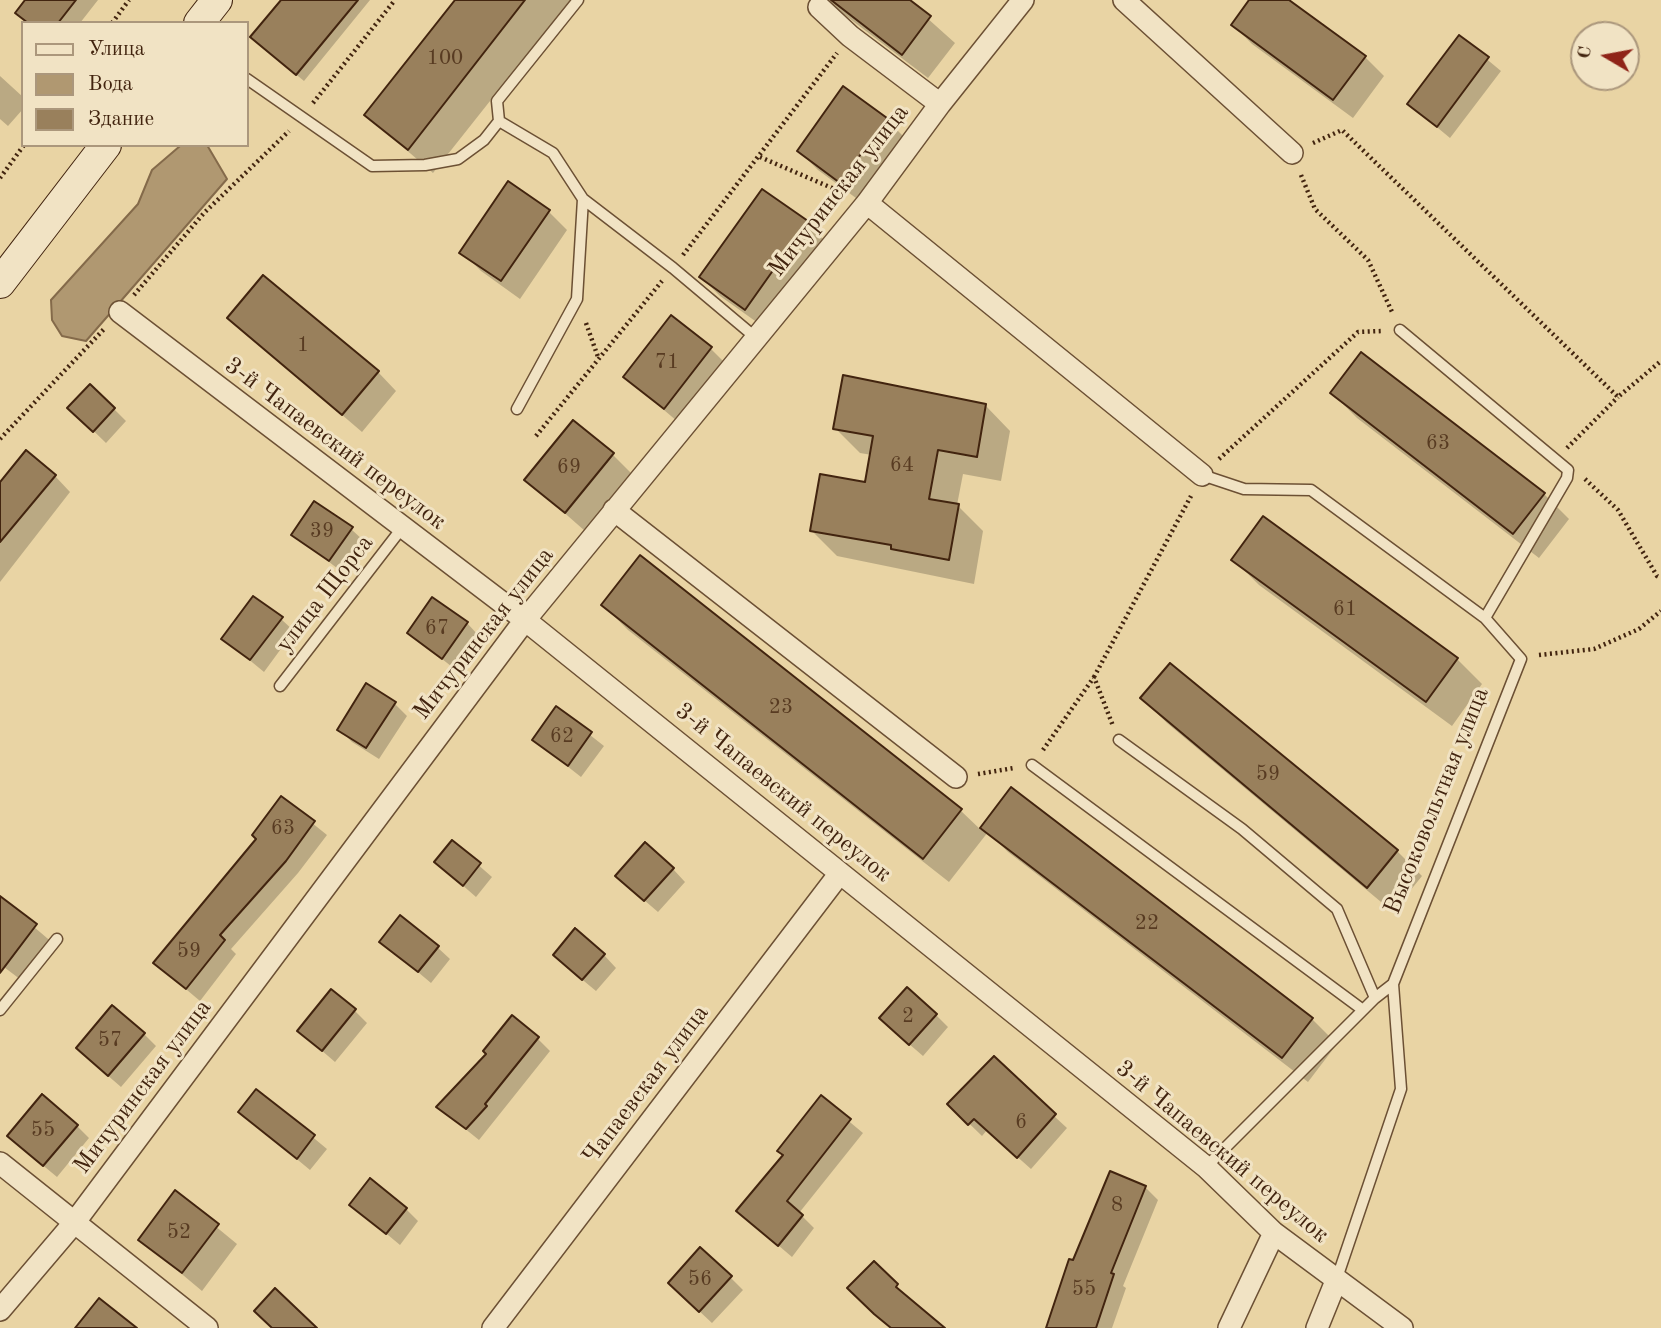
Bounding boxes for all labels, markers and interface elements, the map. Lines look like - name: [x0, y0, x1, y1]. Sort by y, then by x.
- legend: [21, 21, 248, 147]
- north arrow: [1570, 21, 1640, 91]
- text: Улица: [88, 39, 145, 60]
- house number: 100: [427, 45, 463, 71]
- text: С: [1575, 45, 1596, 60]
- text: Вода: [88, 74, 133, 95]
- street label: Мичуринская улица: [763, 99, 915, 283]
- text: Здание: [88, 109, 154, 130]
- house number: 1: [297, 332, 309, 358]
- house number: 71: [655, 349, 679, 375]
- street label: 3-й Чапаевский переулок: [219, 351, 451, 537]
- house number: 63: [1426, 430, 1450, 456]
- house number: 64: [890, 452, 914, 478]
- house number: 69: [557, 454, 581, 480]
- house number: 39: [310, 518, 334, 544]
- street label: улица Щорса: [270, 529, 380, 659]
- street label: Мичуринская улица: [408, 542, 560, 726]
- house number: 61: [1333, 596, 1357, 622]
- house number: 67: [425, 615, 449, 641]
- street label: Высоковольтная улица: [1378, 683, 1496, 919]
- house number: 23: [769, 694, 793, 720]
- street label: 3-й Чапаевский переулок: [669, 697, 897, 889]
- house number: 62: [550, 723, 574, 749]
- house number: 59: [1256, 761, 1280, 787]
- house number: 63: [271, 815, 295, 841]
- house number: 22: [1135, 910, 1159, 936]
- house number: 59: [177, 938, 201, 964]
- street label: Мичуринская улица: [68, 994, 218, 1180]
- street label: Чапаевская улица: [577, 1000, 715, 1170]
- house number: 2: [902, 1003, 914, 1029]
- house number: 57: [98, 1027, 122, 1053]
- street label: 3-й Чапаевский переулок: [1109, 1054, 1335, 1250]
- house number: 6: [1015, 1109, 1027, 1135]
- house number: 55: [31, 1117, 55, 1143]
- house number: 8: [1111, 1192, 1123, 1218]
- house number: 52: [167, 1219, 191, 1245]
- house number: 56: [688, 1266, 712, 1292]
- house number: 55: [1072, 1276, 1096, 1302]

